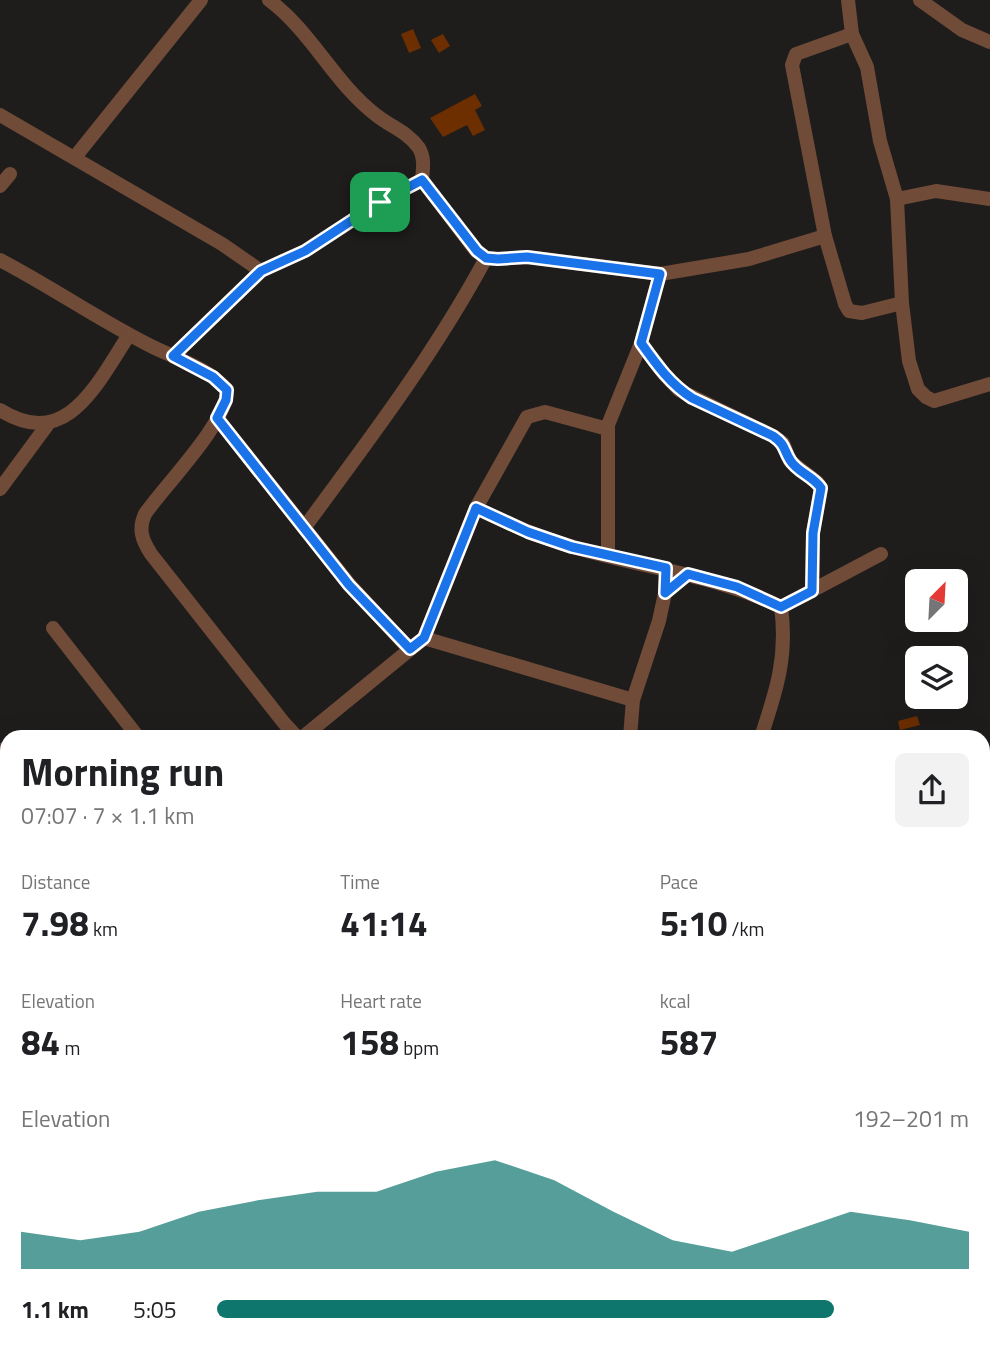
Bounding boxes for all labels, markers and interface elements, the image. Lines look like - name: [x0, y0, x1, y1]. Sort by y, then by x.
- pin: [350, 172, 410, 232]
- icon: arrive: [361, 183, 399, 221]
- north arrow: [905, 569, 968, 632]
- map controls: [905, 569, 968, 709]
- button: layers: [905, 646, 968, 709]
- text: Morning run: [21, 743, 224, 801]
- button: share: [895, 753, 969, 827]
- text: 07:07 · 7 × 1.1 km: [21, 798, 195, 833]
- text: Distance: [21, 867, 90, 896]
- text: Time: [340, 867, 380, 896]
- text: Pace: [660, 867, 698, 896]
- text: 7.98: [21, 896, 89, 950]
- text: 41:14: [340, 896, 428, 950]
- text: 5:10: [660, 896, 727, 950]
- text: km: [89, 914, 118, 943]
- text: /km: [727, 914, 764, 943]
- text: Elevation: [21, 986, 95, 1015]
- text: Heart rate: [340, 986, 422, 1015]
- text: kcal: [660, 986, 691, 1015]
- text: 84: [21, 1015, 60, 1069]
- text: 158: [340, 1015, 399, 1069]
- text: 587: [660, 1015, 718, 1069]
- text: m: [60, 1033, 80, 1062]
- text: bpm: [399, 1033, 439, 1062]
- text: Elevation: [21, 1101, 110, 1136]
- text: 192–201 m: [853, 1101, 969, 1136]
- text: 1.1 km: [21, 1292, 89, 1327]
- text: 5:05: [133, 1292, 177, 1327]

